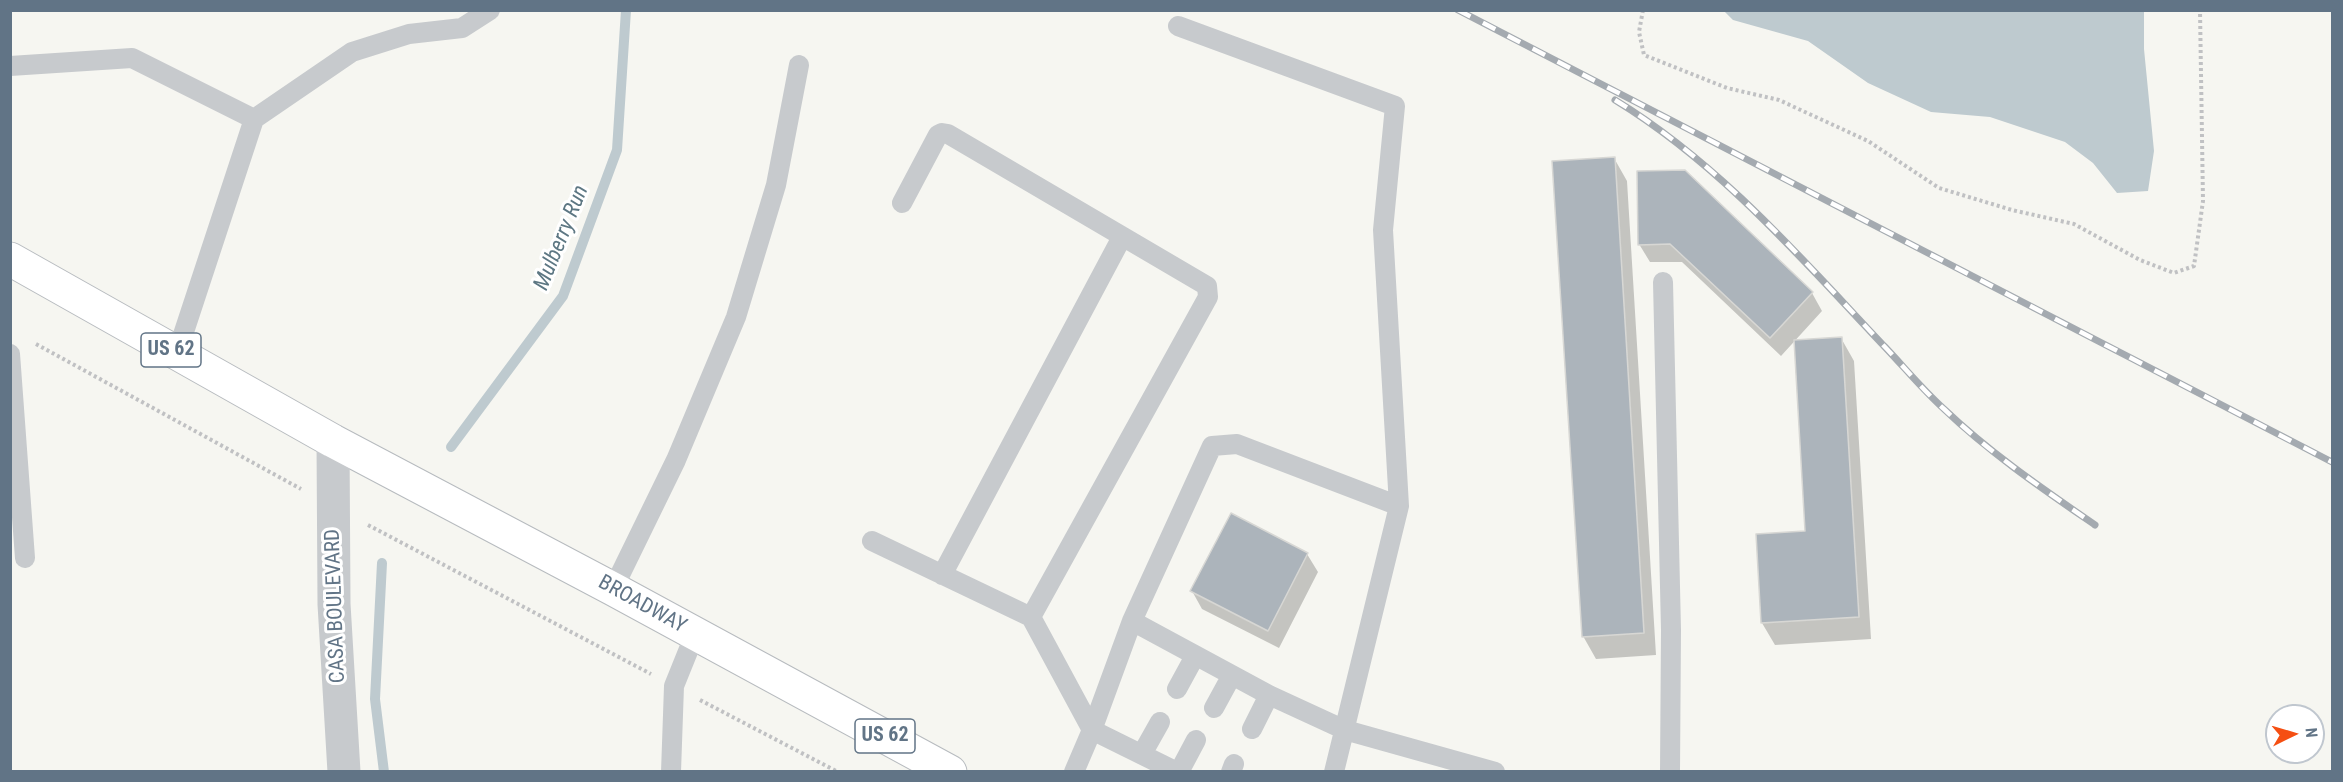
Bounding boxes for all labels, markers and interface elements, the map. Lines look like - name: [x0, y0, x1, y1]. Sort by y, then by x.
- water label: Mulberry Run: [529, 182, 595, 294]
- road number: US 62: [141, 333, 201, 367]
- street label: CASA BOULEVARD: [321, 528, 351, 684]
- street label: BROADWAY: [594, 571, 690, 639]
- north arrow: [2265, 704, 2325, 764]
- road number: US 62: [855, 719, 915, 753]
- text: N: [2302, 727, 2321, 738]

